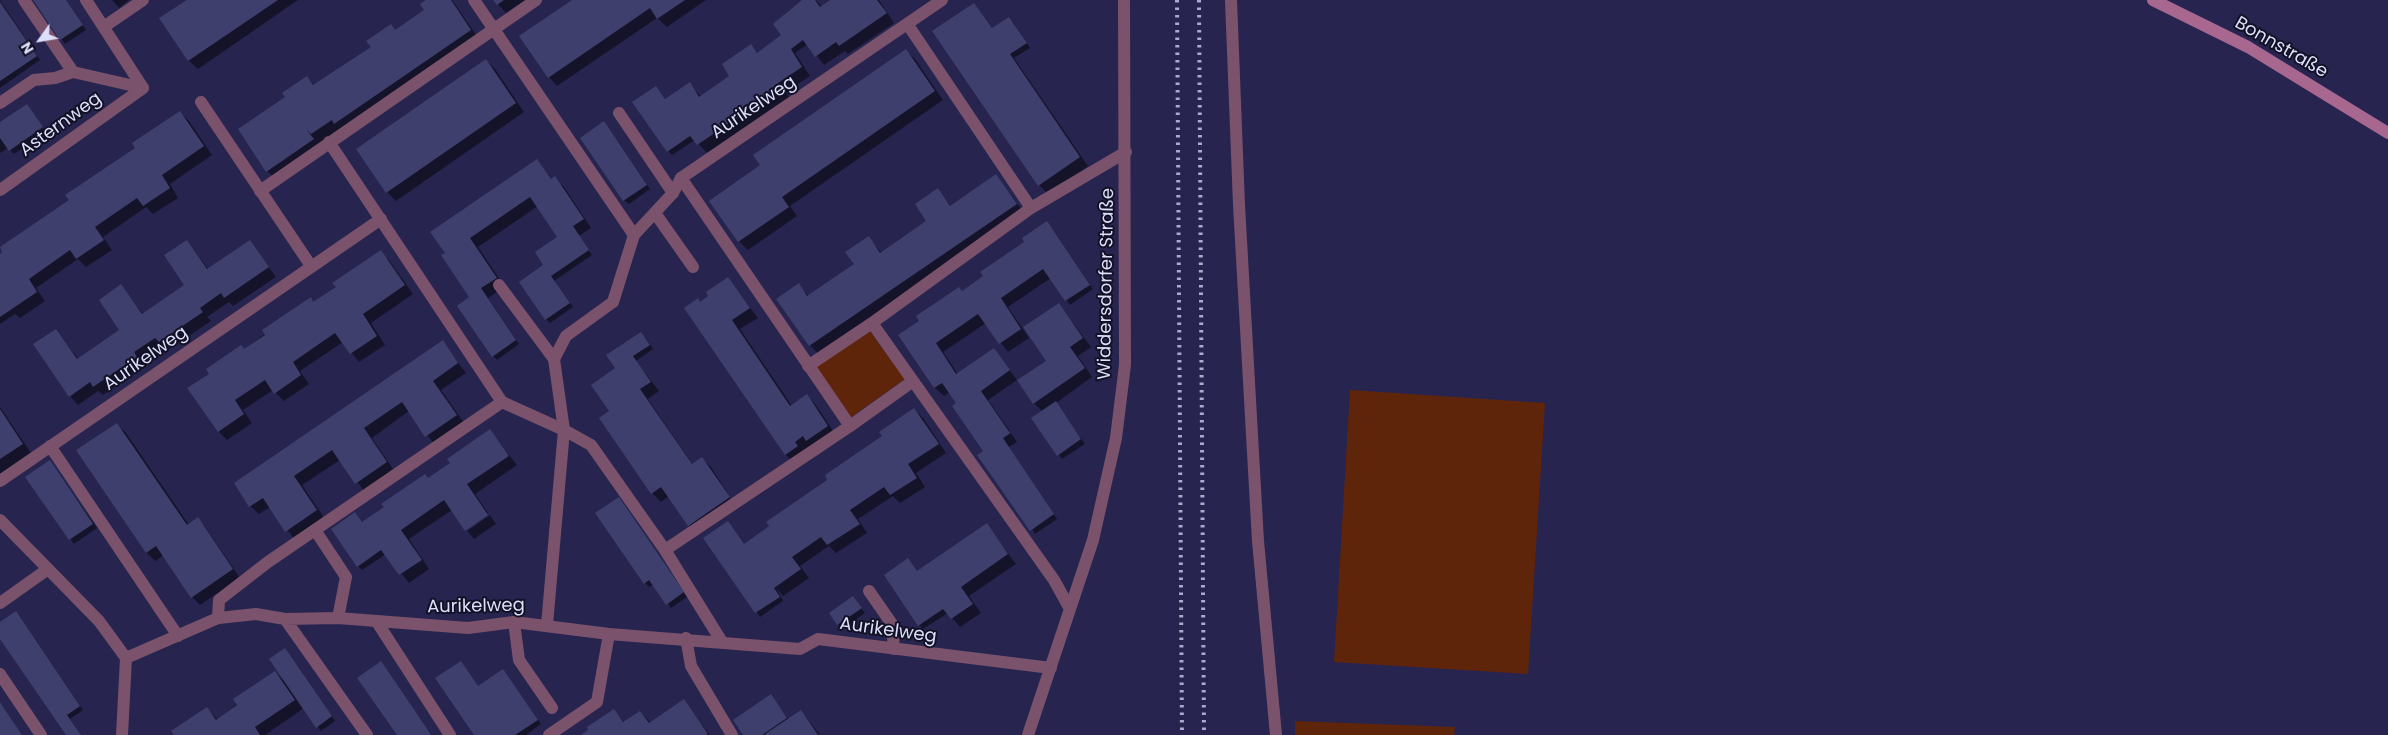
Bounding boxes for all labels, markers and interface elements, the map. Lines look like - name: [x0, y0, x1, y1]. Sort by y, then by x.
- street label: Bonnstraße: [2231, 13, 2331, 83]
- north arrow: [15, 15, 65, 65]
- text: N: [16, 38, 39, 58]
- street label: Aurikelweg: [707, 72, 801, 144]
- street label: Asternweg: [16, 88, 106, 162]
- street label: Widdersdorfer Straße: [1095, 188, 1119, 380]
- street label: Aurikelweg: [100, 322, 192, 396]
- street label: Aurikelweg: [427, 595, 525, 619]
- street label: Aurikelweg: [838, 614, 938, 648]

